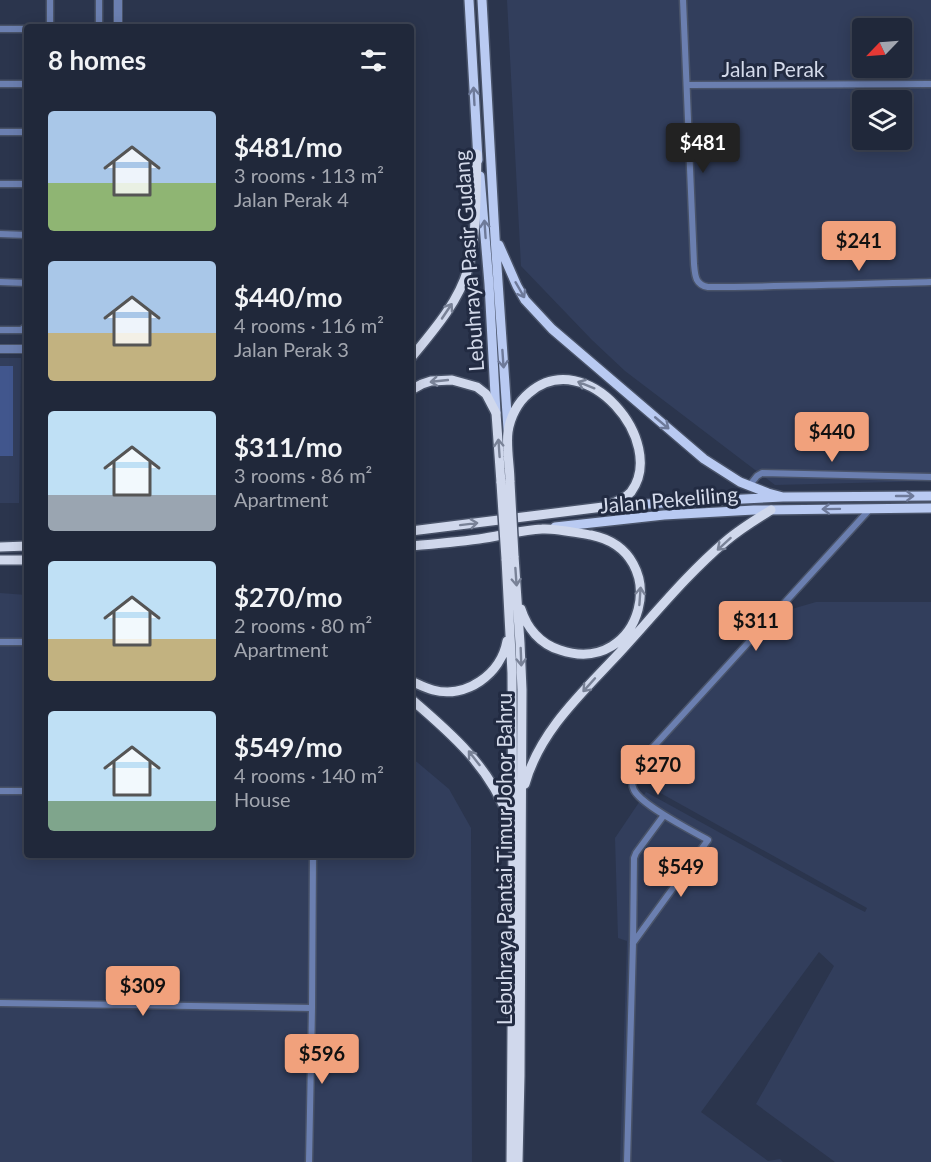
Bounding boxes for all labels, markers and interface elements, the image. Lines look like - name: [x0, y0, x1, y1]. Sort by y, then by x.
- north arrow: [852, 18, 912, 78]
- map controls: [852, 18, 912, 150]
- text: 8 homes: [48, 44, 146, 76]
- icon: filters: [357, 44, 390, 77]
- street label: Jalan Perak: [721, 56, 825, 81]
- one-way arrow: [469, 87, 480, 107]
- button: layers: [852, 90, 912, 150]
- pin: $481: [667, 123, 739, 174]
- text: $481: [680, 130, 726, 154]
- text: $481/mo: [234, 131, 342, 163]
- icon: home: [96, 135, 168, 207]
- street label: Lebuhraya Pasir Gudang: [448, 150, 488, 372]
- text: 3 rooms · 113 m²: [234, 163, 384, 187]
- text: Jalan Perak 4: [234, 187, 349, 211]
- one-way arrow: [479, 220, 490, 240]
- pin: $241: [823, 221, 895, 272]
- text: $241: [836, 228, 882, 252]
- text: $440/mo: [234, 281, 342, 313]
- one-way arrow: [514, 281, 526, 298]
- icon: home: [96, 285, 168, 357]
- one-way arrow: [440, 303, 453, 320]
- text: 4 rooms · 116 m²: [234, 313, 384, 337]
- text: Jalan Perak 3: [234, 337, 349, 361]
- one-way arrow: [498, 348, 509, 368]
- one-way arrow: [430, 376, 449, 387]
- one-way arrow: [577, 378, 596, 389]
- pin: $440: [796, 412, 868, 463]
- one-way arrow: [654, 416, 669, 430]
- text: $440: [809, 419, 855, 443]
- text: $311/mo: [234, 431, 342, 463]
- icon: home: [96, 435, 168, 507]
- one-way arrow: [493, 438, 504, 458]
- text: 3 rooms · 86 m²: [234, 463, 372, 487]
- street label: Jalan Pekeliling: [599, 481, 739, 517]
- text: Apartment: [234, 487, 328, 511]
- one-way arrow: [894, 490, 914, 502]
- one-way arrow: [821, 503, 841, 515]
- one-way arrow: [459, 518, 478, 529]
- one-way arrow: [716, 537, 731, 551]
- one-way arrow: [510, 567, 521, 586]
- text: $270/mo: [234, 581, 342, 613]
- icon: home: [96, 585, 168, 657]
- one-way arrow: [634, 587, 645, 607]
- pin: $311: [720, 601, 792, 652]
- text: $311: [733, 608, 779, 632]
- text: 2 rooms · 80 m²: [234, 613, 372, 637]
- text: Apartment: [234, 637, 328, 661]
- one-way arrow: [515, 646, 527, 666]
- one-way arrow: [582, 678, 597, 693]
- street label: Lebuhraya Pantai Timur Johor Bahru: [491, 693, 516, 1025]
- text: $549/mo: [234, 731, 342, 763]
- icon: home: [96, 735, 168, 807]
- pin: $270: [622, 745, 694, 796]
- one-way arrow: [467, 750, 480, 766]
- text: $270: [635, 752, 681, 776]
- text: 4 rooms · 140 m²: [234, 763, 384, 787]
- text: House: [234, 787, 291, 811]
- pin: $549: [645, 847, 717, 898]
- text: $549: [658, 854, 704, 878]
- pin: $309: [107, 966, 179, 1017]
- text: $309: [120, 973, 166, 997]
- pin: $596: [286, 1034, 358, 1085]
- text: $596: [299, 1041, 345, 1065]

